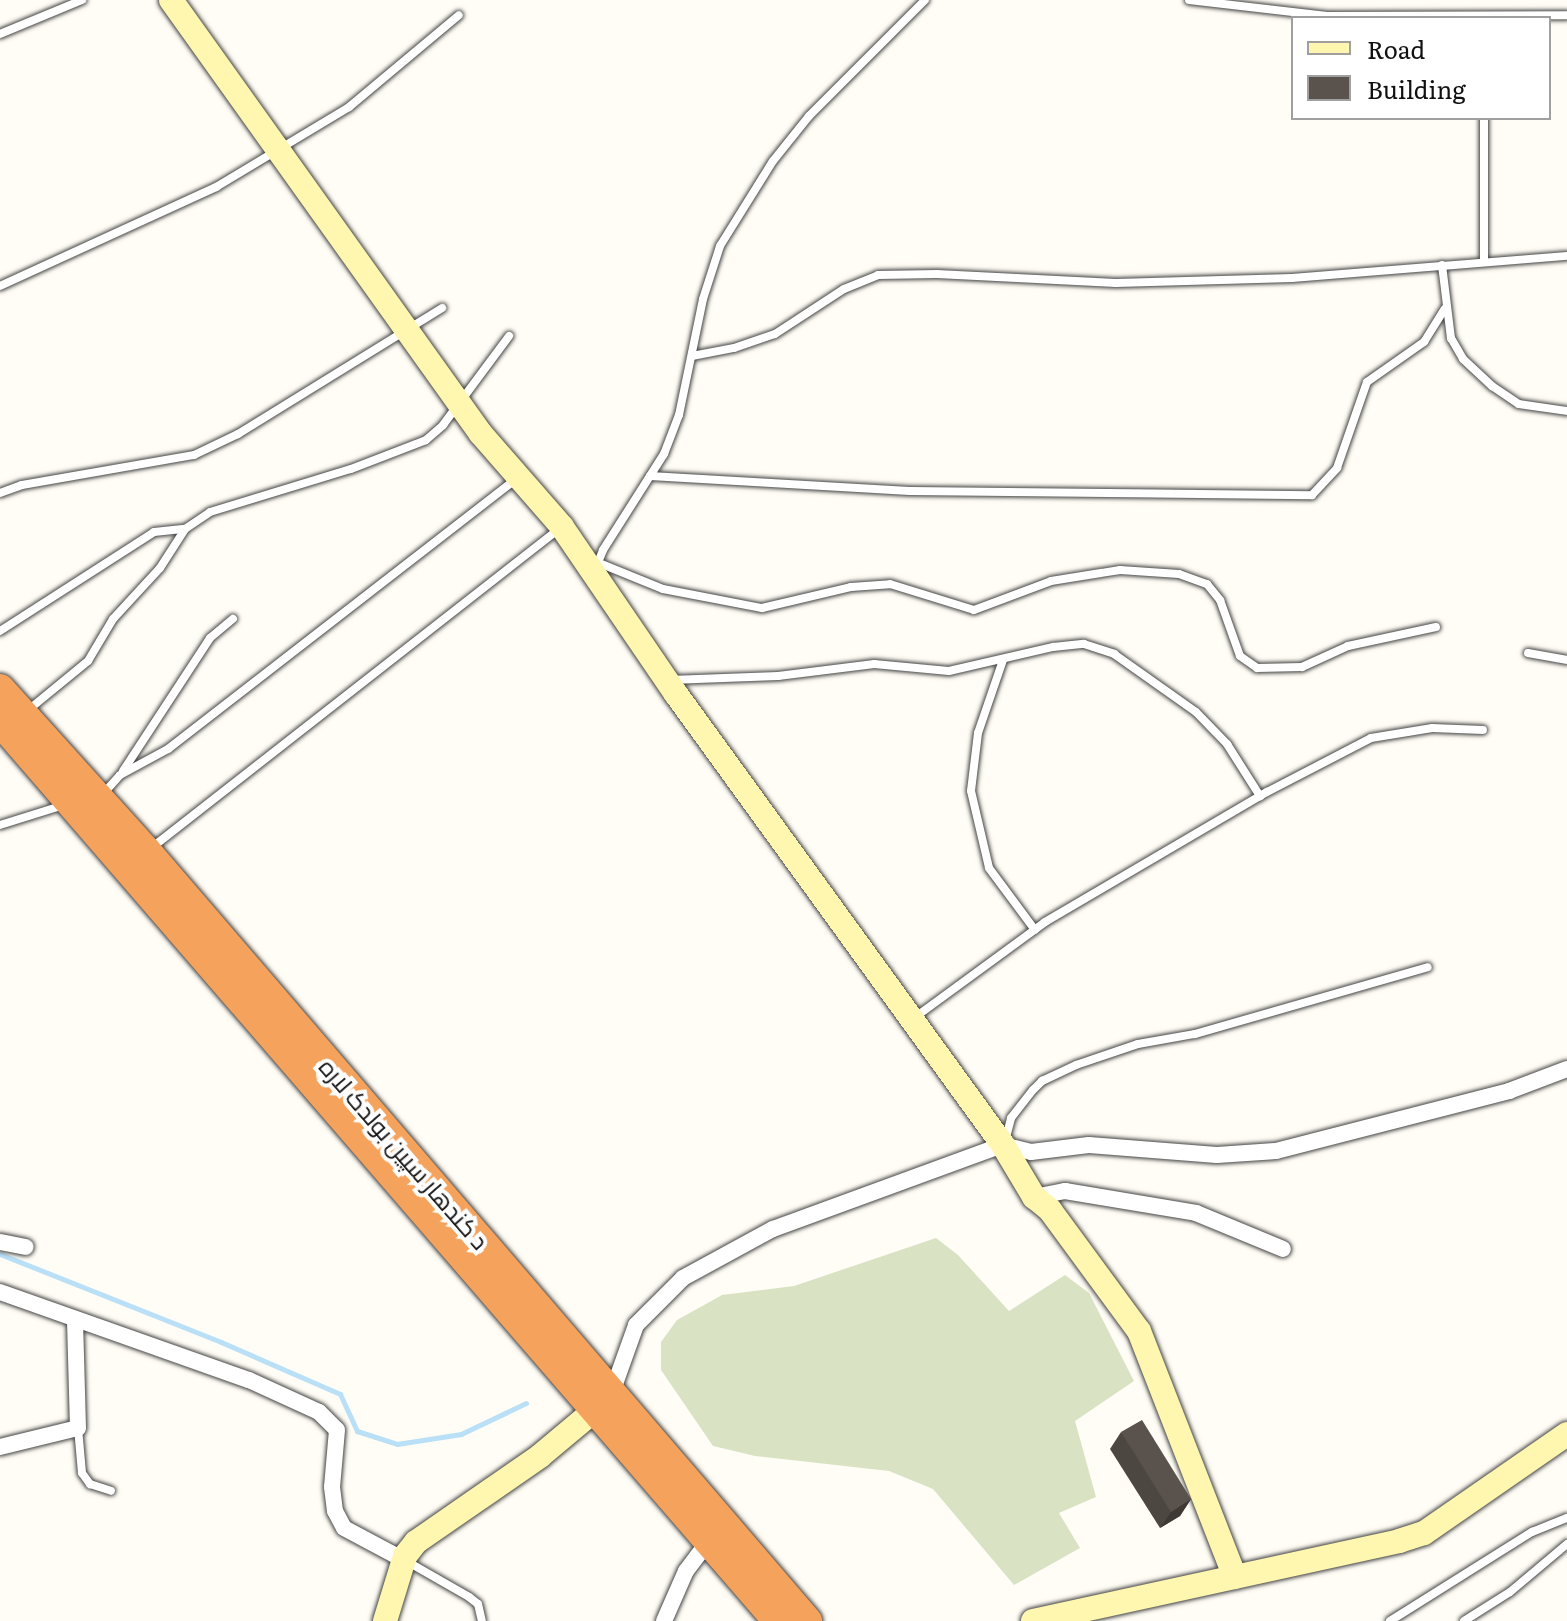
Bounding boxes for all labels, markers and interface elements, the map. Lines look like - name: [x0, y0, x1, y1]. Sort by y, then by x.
- legend: [1291, 16, 1551, 120]
- text: Road: [1367, 31, 1425, 66]
- text: Building: [1367, 71, 1466, 106]
- street label: د کندهار سپین بولدک لاره: [314, 1052, 496, 1254]

